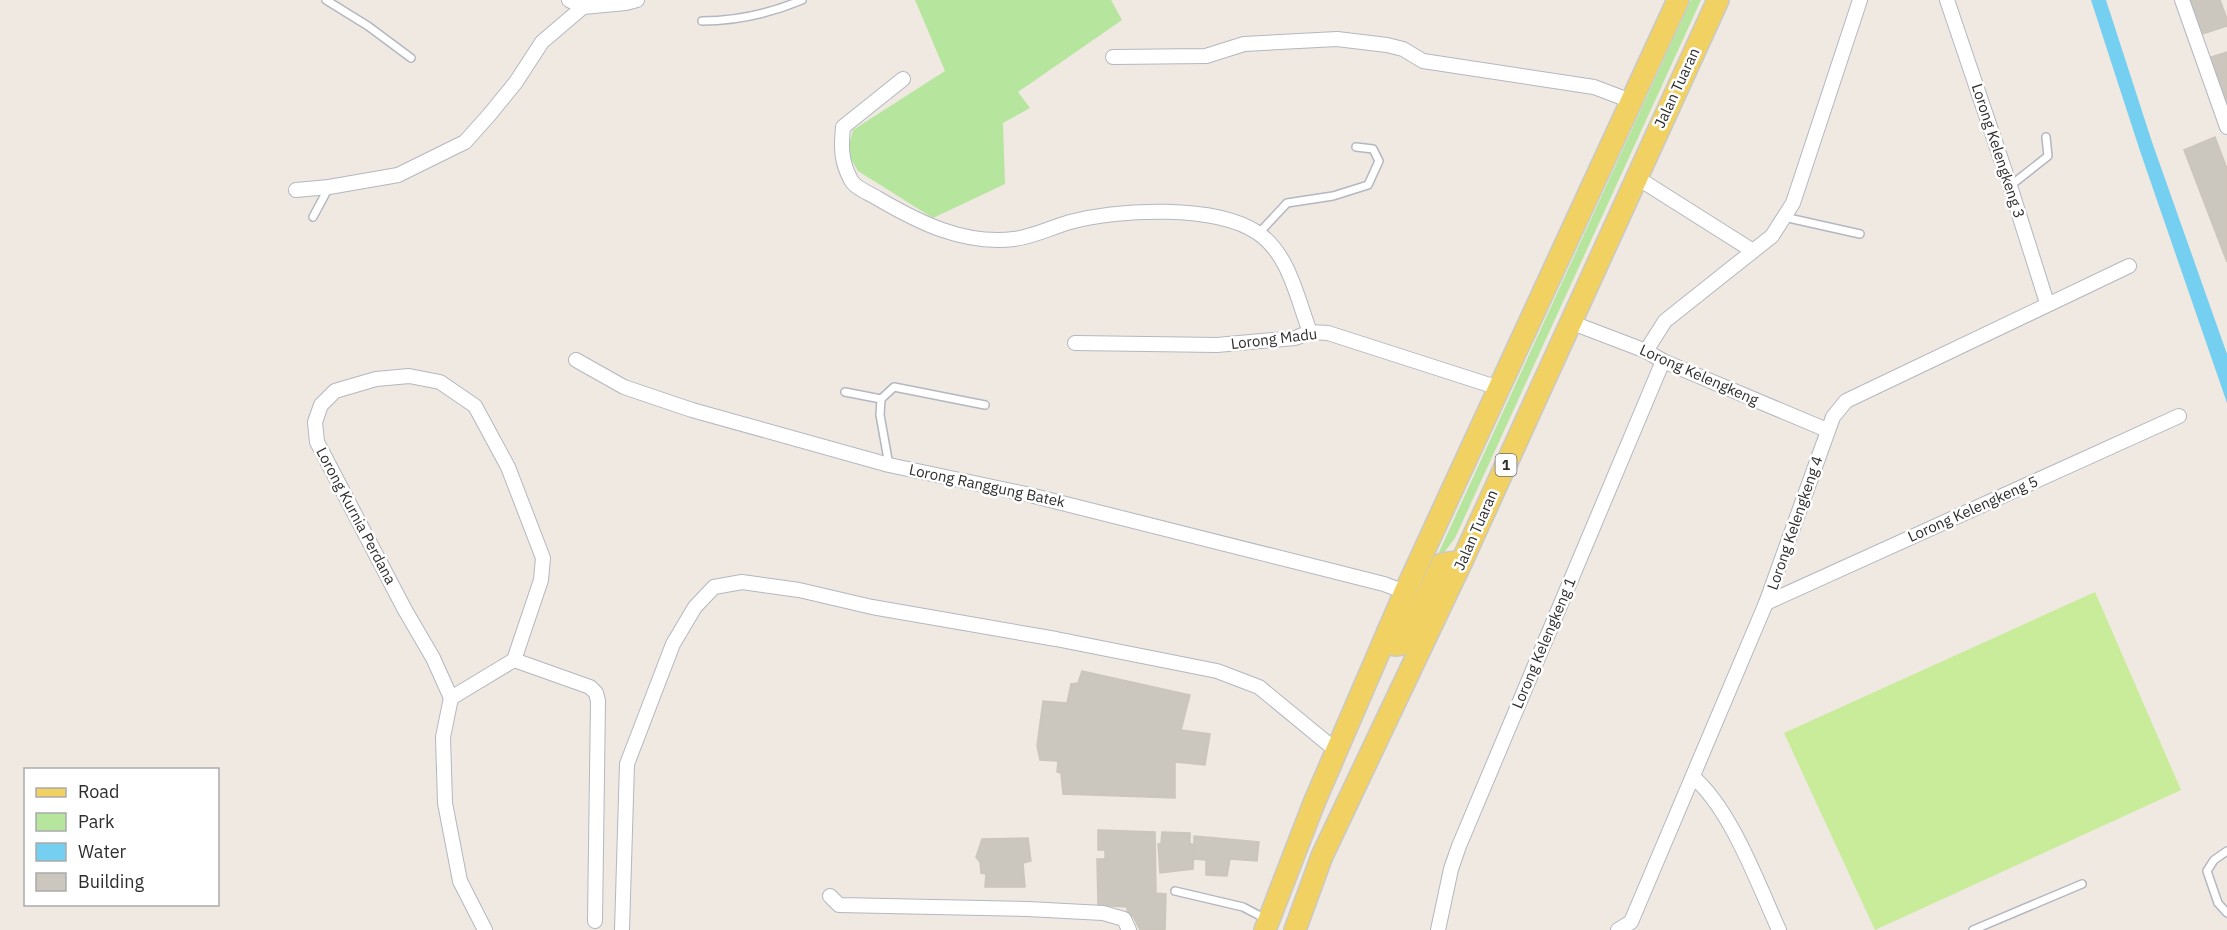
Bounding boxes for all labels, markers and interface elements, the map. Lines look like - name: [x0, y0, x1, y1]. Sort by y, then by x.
- street label: Jalan Tuaran: [1650, 45, 1703, 131]
- street label: Lorong Kelengkeng 3: [1968, 81, 2029, 221]
- street label: Lorong Madu: [1230, 324, 1318, 353]
- street label: Lorong Kelengkeng: [1637, 340, 1762, 409]
- street label: Lorong Kurnia Perdana: [312, 444, 401, 588]
- street label: Lorong Kelengkeng 4: [1763, 453, 1826, 592]
- road number: 1: [1496, 454, 1516, 476]
- street label: Lorong Ranggung Batek: [907, 460, 1067, 511]
- street label: Lorong Kelengkeng 5: [1905, 471, 2041, 546]
- street label: Jalan Tuaran: [1449, 487, 1502, 573]
- street label: Lorong Kelengkeng 1: [1507, 574, 1580, 711]
- legend: [24, 768, 219, 906]
- text: Road: [78, 780, 119, 803]
- text: Park: [78, 810, 115, 833]
- text: Water: [78, 840, 127, 863]
- text: Building: [78, 870, 145, 893]

